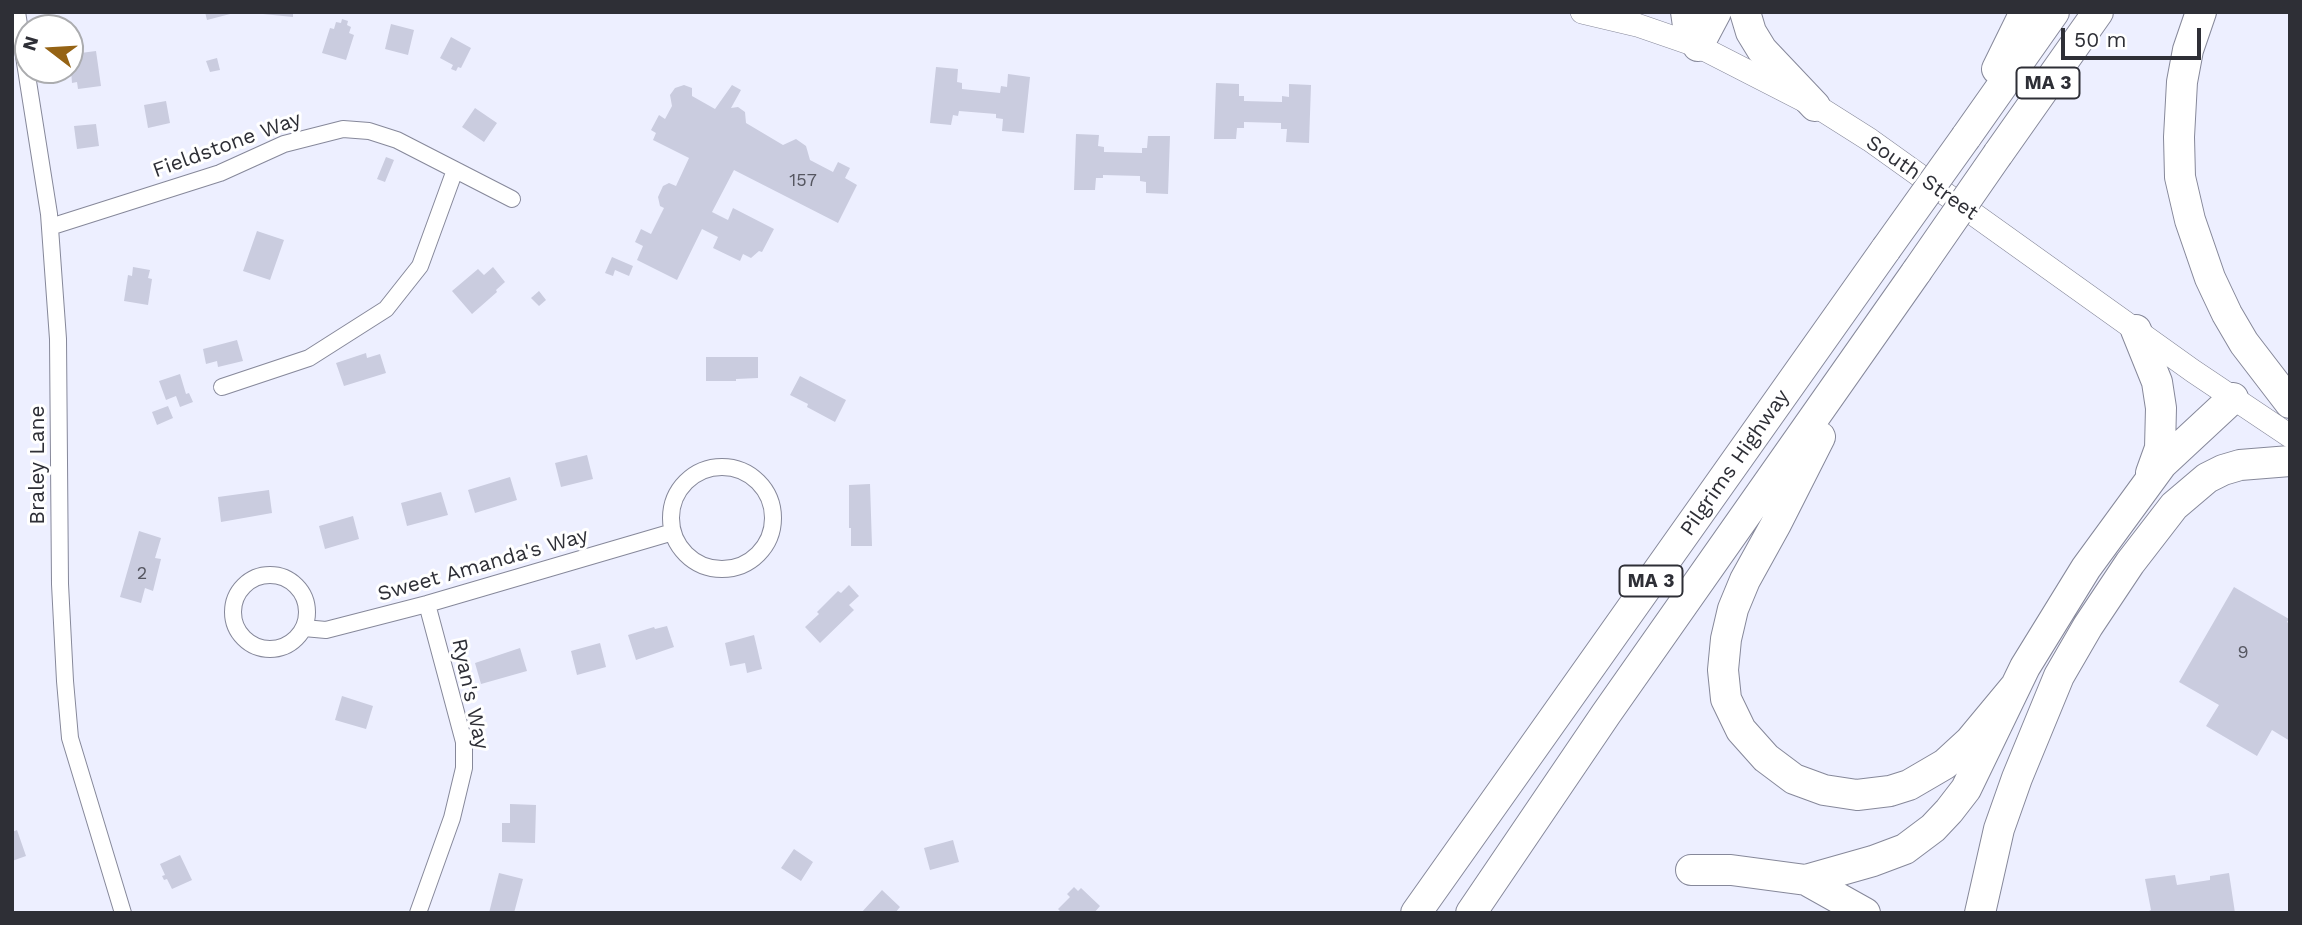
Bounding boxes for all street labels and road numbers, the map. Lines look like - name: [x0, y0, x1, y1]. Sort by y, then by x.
- road number: MA 3: [2016, 68, 2080, 99]
- street label: Fieldstone Way: [149, 106, 305, 184]
- street label: South Street: [1861, 130, 1983, 226]
- street label: Pilgrims Highway: [1675, 385, 1795, 541]
- street label: Braley Lane: [25, 405, 51, 525]
- street label: Sweet Amanda's Way: [375, 523, 591, 607]
- road number: MA 3: [1620, 566, 1682, 596]
- street label: Ryan's Way: [446, 636, 494, 752]

